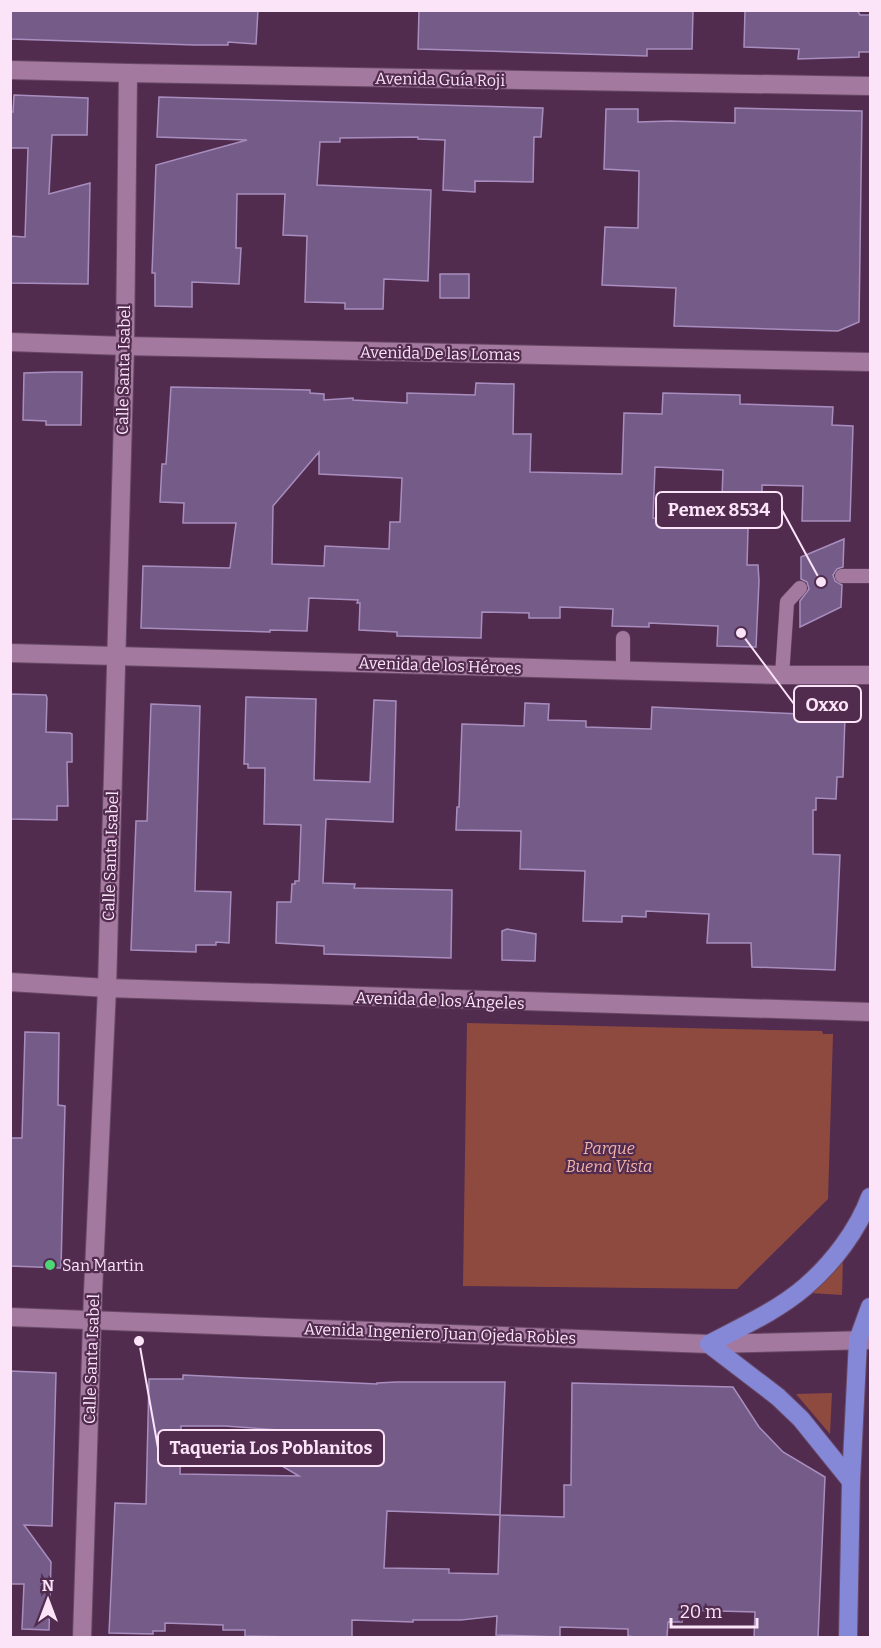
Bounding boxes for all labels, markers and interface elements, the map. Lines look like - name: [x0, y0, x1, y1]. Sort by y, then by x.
- street label: Avenida Guía Roji: [375, 69, 505, 90]
- street label: Calle Santa Isabel: [113, 304, 134, 435]
- street label: Avenida De las Lomas: [360, 343, 520, 364]
- callout: Pemex 8534: [656, 492, 782, 528]
- text: Pemex 8534: [668, 499, 770, 521]
- street label: Avenida de los Héroes: [358, 653, 522, 678]
- callout: Oxxo: [794, 686, 861, 722]
- text: Oxxo: [805, 694, 849, 716]
- street label: Calle Santa Isabel: [99, 790, 122, 921]
- street label: Avenida de los Ángeles: [355, 987, 525, 1013]
- park label: Parque Buena Vista: [566, 1139, 652, 1176]
- place label: San Martin: [62, 1256, 144, 1275]
- marker: San Martin: [43, 1258, 57, 1272]
- street label: Calle Santa Isabel: [80, 1293, 103, 1424]
- street label: Avenida Ingeniero Juan Ojeda Robles: [303, 1319, 576, 1348]
- callout: Taqueria Los Poblanitos: [158, 1430, 384, 1466]
- text: Taqueria Los Poblanitos: [170, 1437, 373, 1459]
- north arrow: [18, 1570, 78, 1630]
- text: N: [42, 1576, 54, 1595]
- scale bar: [671, 1591, 756, 1629]
- text: 20 m: [680, 1601, 722, 1623]

